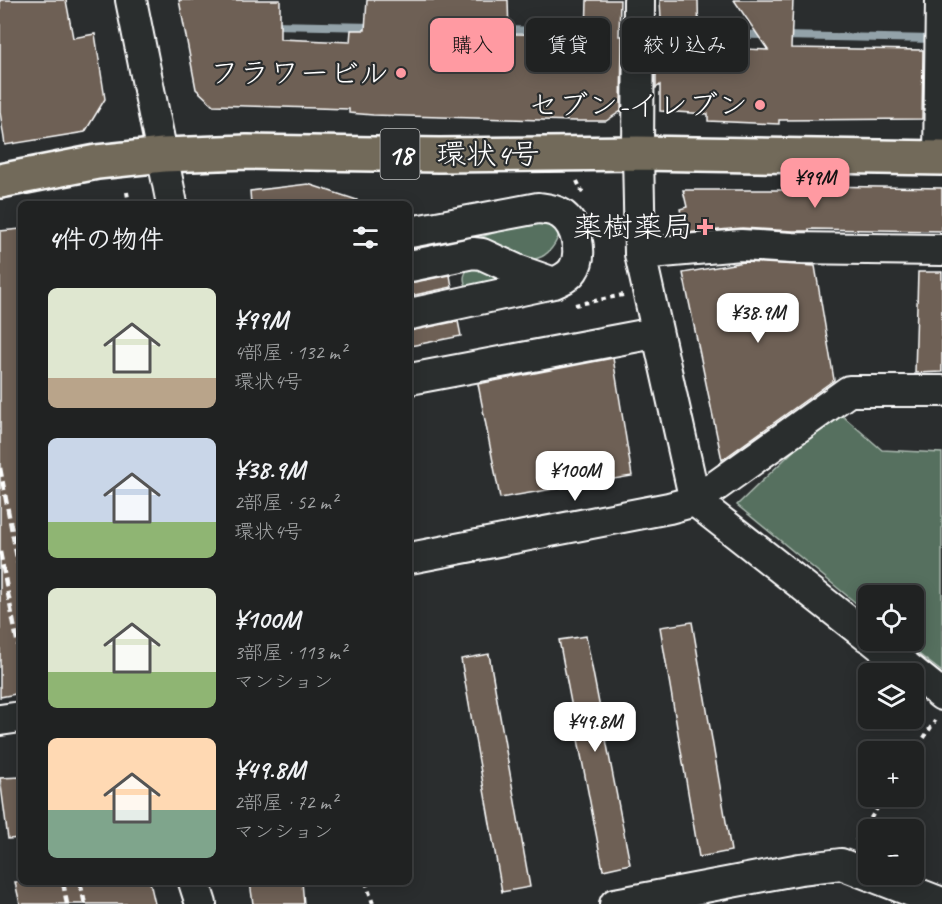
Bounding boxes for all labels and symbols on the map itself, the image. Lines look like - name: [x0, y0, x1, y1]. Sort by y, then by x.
- place label: フラワービル: [210, 54, 389, 92]
- marker: フラワービル: [394, 66, 408, 80]
- place label: セブン-イレブン: [528, 86, 748, 124]
- marker: セブン-イレブン: [753, 98, 767, 112]
- road number: 18: [380, 129, 420, 179]
- street label: 環状4号: [436, 135, 540, 173]
- pin: ¥99M: [779, 158, 851, 209]
- place label: 薬樹薬局: [573, 208, 693, 246]
- marker: 薬樹薬局: [698, 220, 712, 234]
- pin: ¥38.9M: [709, 293, 807, 344]
- pin: ¥100M: [533, 451, 617, 502]
- pin: ¥49.8M: [546, 702, 644, 753]

